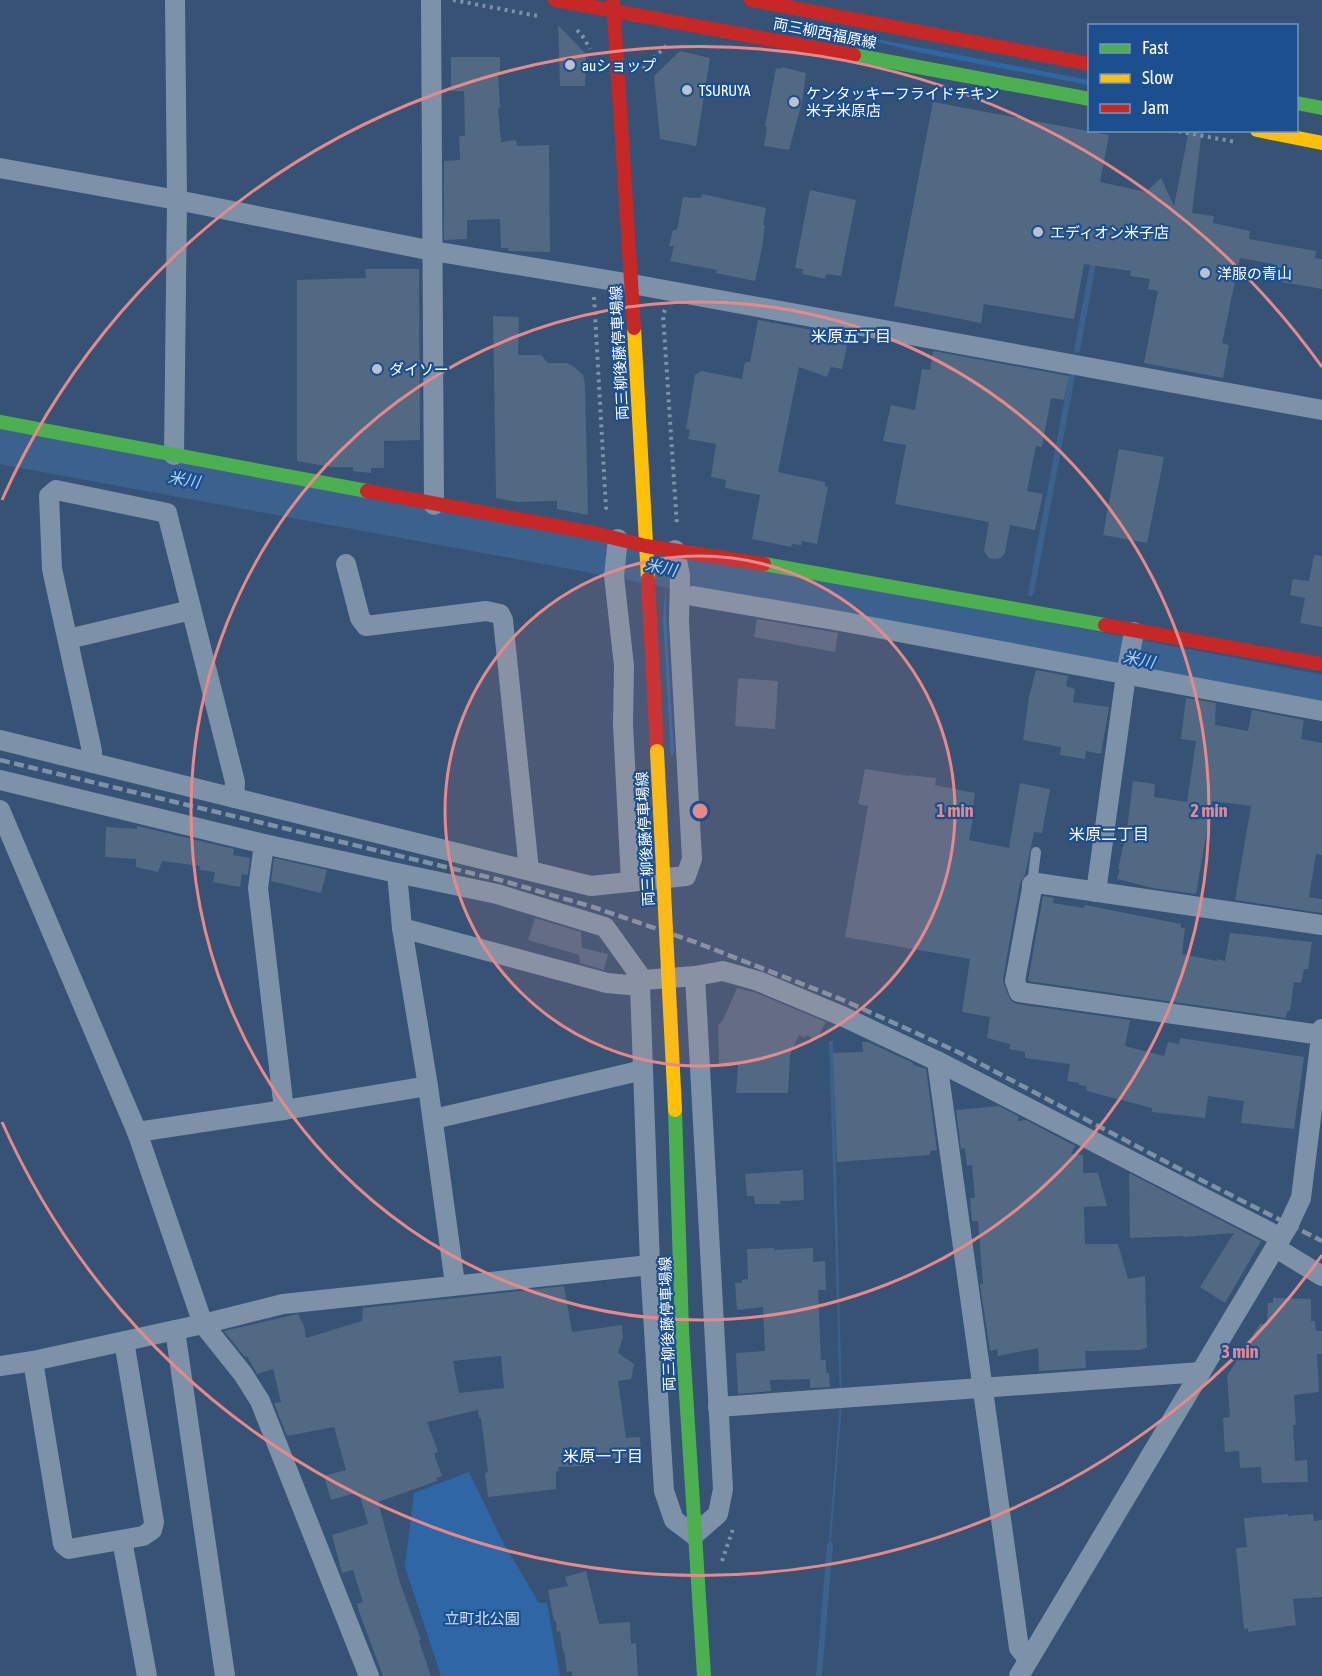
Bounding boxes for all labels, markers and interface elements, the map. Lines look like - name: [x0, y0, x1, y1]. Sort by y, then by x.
- street label: 両三柳西福原線: [772, 15, 878, 51]
- legend: [1088, 24, 1298, 132]
- text: Fast: [1142, 37, 1169, 58]
- place label: auショップ: [582, 57, 656, 74]
- marker: auショップ: [563, 58, 577, 72]
- text: Slow: [1142, 67, 1173, 88]
- place label: TSURUYA: [699, 82, 751, 99]
- marker: TSURUYA: [680, 83, 694, 97]
- place label: ケンタッキーフライドチキン 米子米原店: [806, 85, 999, 119]
- marker: ケンタッキーフライドチキン 米子米原店: [787, 95, 801, 109]
- text: Jam: [1142, 97, 1169, 118]
- place label: エディオン米子店: [1050, 224, 1169, 241]
- marker: エディオン米子店: [1031, 225, 1045, 239]
- place label: 洋服の青山: [1217, 265, 1292, 282]
- marker: 洋服の青山: [1198, 266, 1212, 280]
- street label: 両三柳後藤停車場線: [607, 285, 631, 421]
- district label: 米原五丁目: [811, 327, 891, 345]
- place label: ダイソー: [389, 361, 449, 378]
- marker: ダイソー: [370, 362, 384, 376]
- water label: 米川: [167, 467, 203, 491]
- water label: 米川: [644, 555, 680, 579]
- water label: 米川: [1122, 647, 1158, 671]
- street label: 両三柳後藤停車場線: [633, 771, 657, 907]
- text: 1 min: [937, 800, 974, 821]
- text: 2 min: [1191, 800, 1228, 821]
- centre of rings: [690, 801, 710, 821]
- district label: 米原二丁目: [1069, 825, 1149, 843]
- street label: 両三柳後藤停車場線: [656, 1256, 678, 1392]
- text: 3 min: [1222, 1341, 1259, 1362]
- district label: 米原一丁目: [563, 1447, 643, 1465]
- park label: 立町北公園: [444, 1610, 520, 1627]

